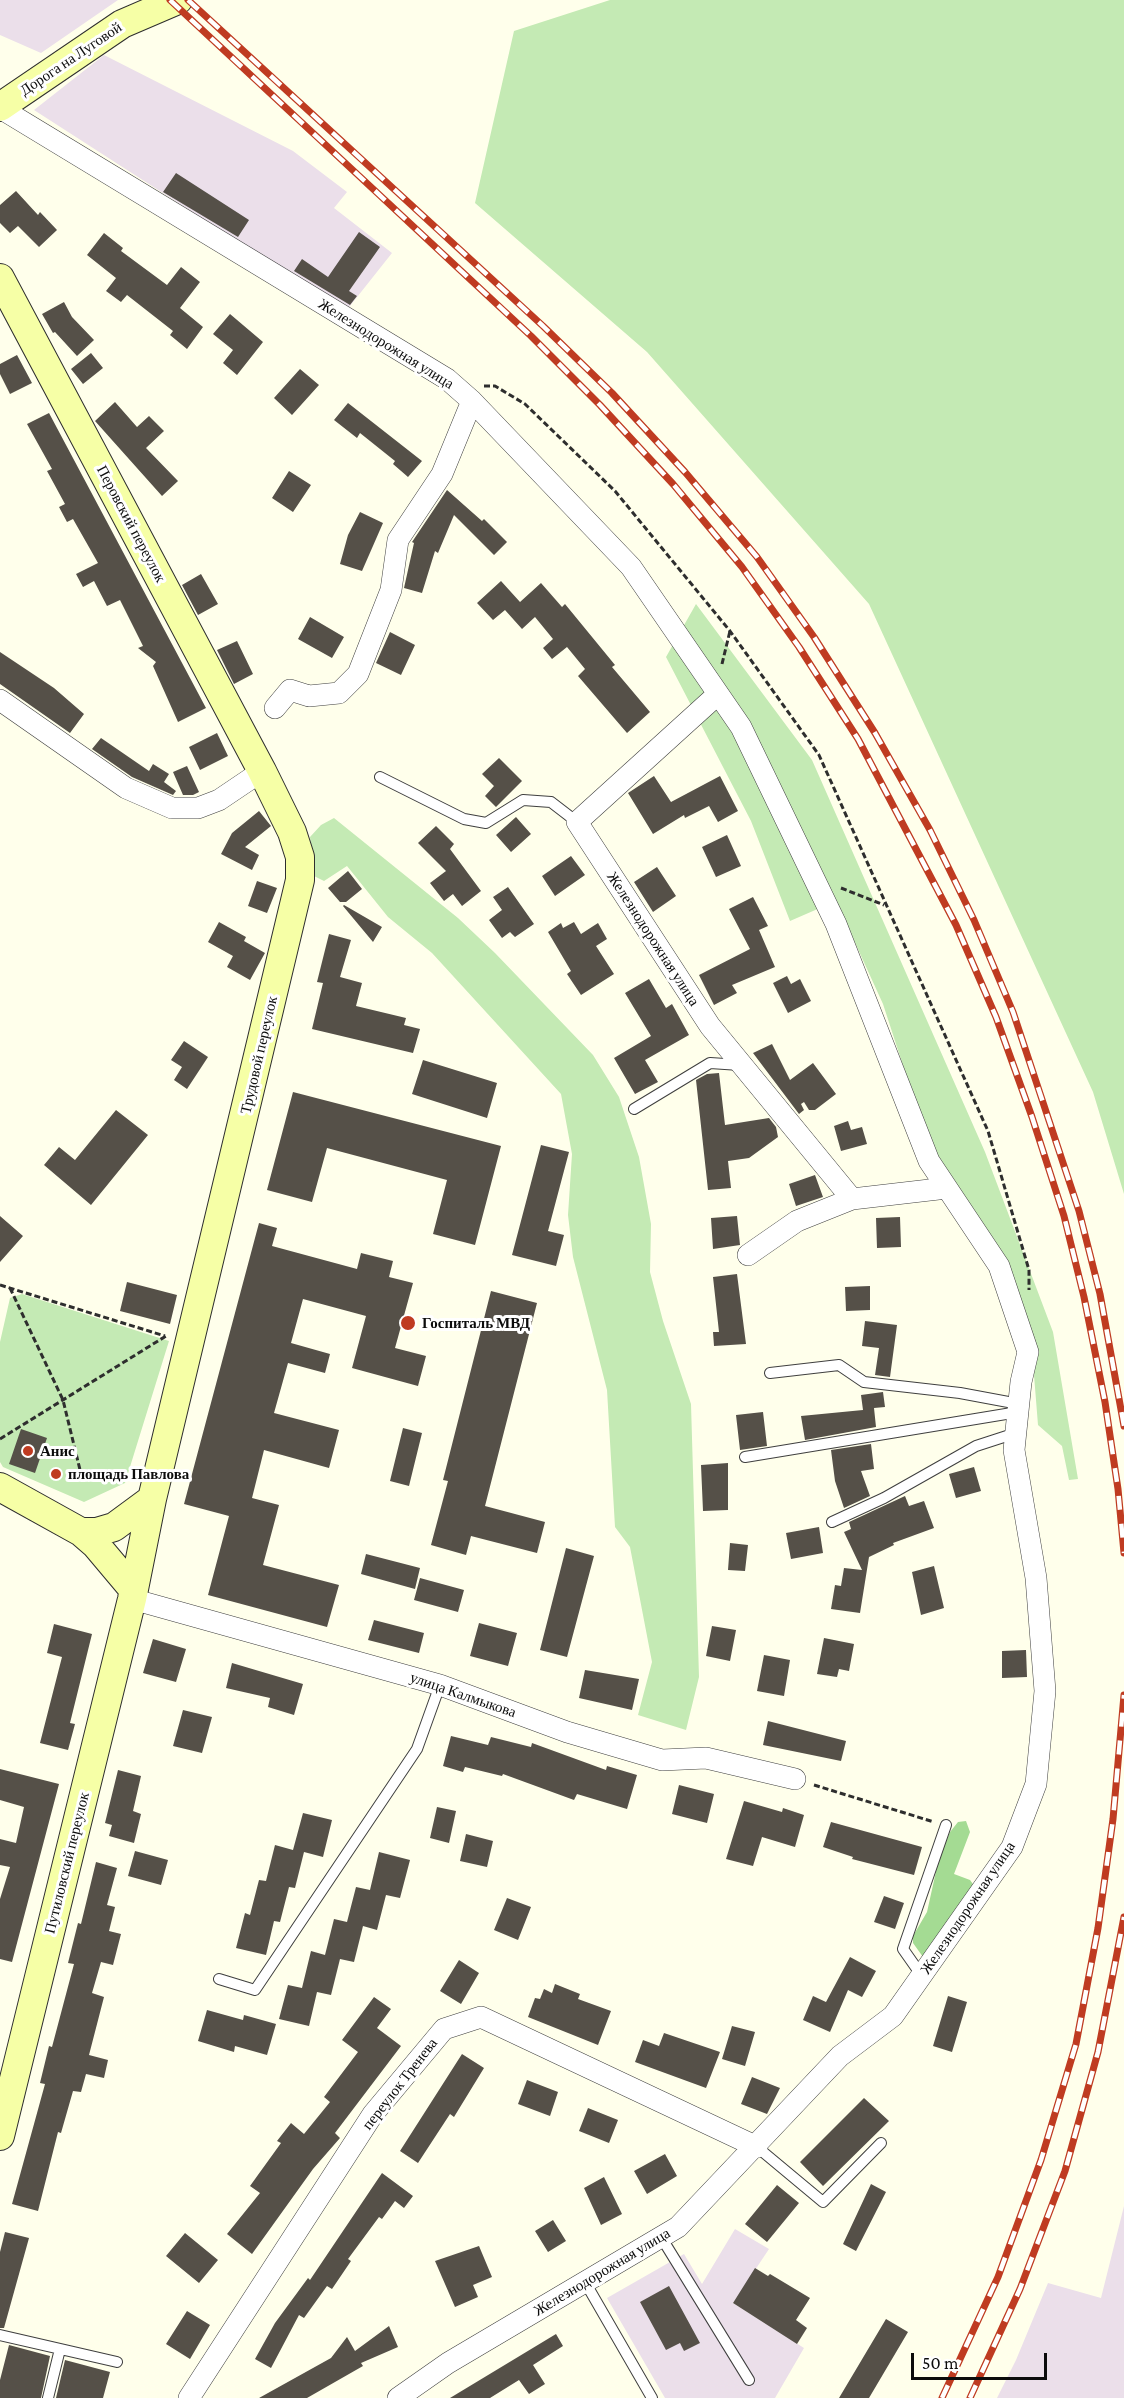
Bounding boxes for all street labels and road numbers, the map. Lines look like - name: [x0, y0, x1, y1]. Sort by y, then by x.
- street label: Дорога на Луговой: [17, 18, 125, 100]
- street label: Железнодорожная улица: [315, 295, 457, 393]
- street label: Перовский переулок: [93, 462, 169, 586]
- street label: Железнодорожная улица: [603, 869, 703, 1009]
- street label: Трудовой переулок: [237, 994, 281, 1116]
- street label: улица Калмыкова: [408, 1668, 518, 1722]
- street label: Путиловский переулок: [41, 1790, 93, 1936]
- street label: Железнодорожная улица: [917, 1838, 1019, 1978]
- street label: переулок Тренева: [359, 2035, 441, 2133]
- street label: Железнодорожная улица: [530, 2224, 674, 2320]

